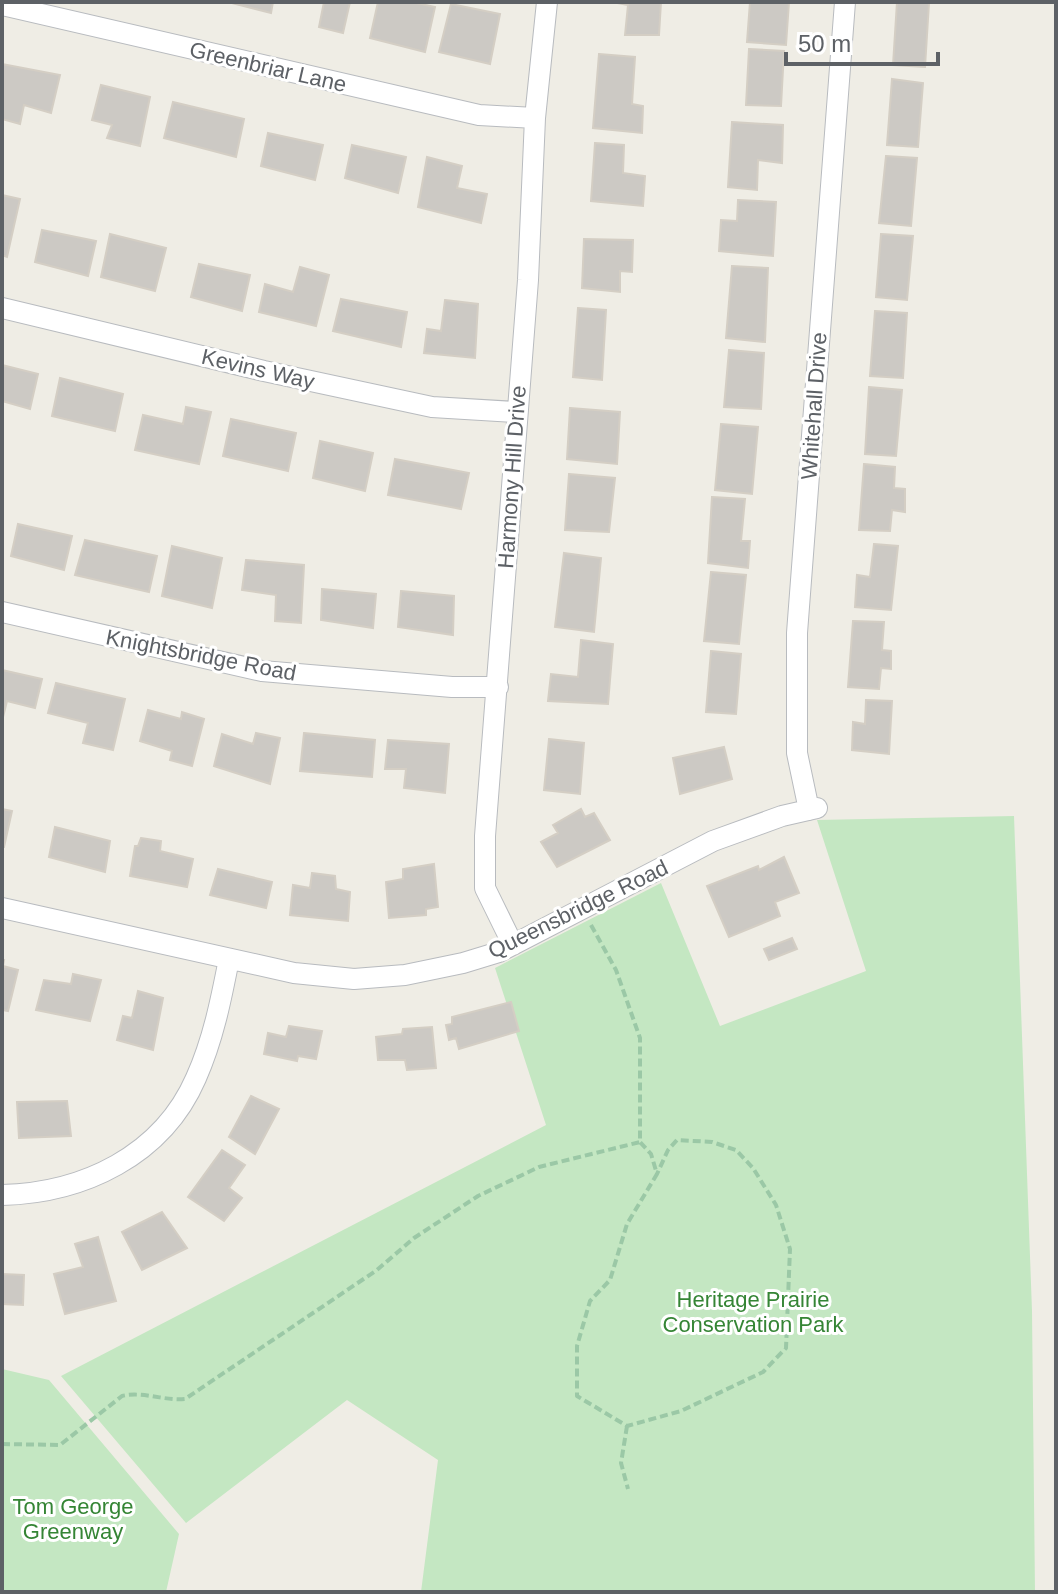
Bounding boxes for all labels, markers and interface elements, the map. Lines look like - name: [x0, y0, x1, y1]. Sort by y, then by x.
- scale bar: [786, 16, 938, 66]
- text: 50 m: [798, 30, 851, 57]
- street label: Greenbriar Lane: [187, 37, 349, 97]
- street label: Whitehall Drive: [796, 331, 832, 481]
- street label: Kevins Way: [199, 344, 317, 394]
- street label: Harmony Hill Drive: [493, 385, 531, 569]
- street label: Knightsbridge Road: [104, 624, 298, 686]
- street label: Queensbridge Road: [484, 855, 672, 963]
- park label: Heritage Prairie Conservation Park: [663, 1287, 844, 1337]
- park label: Tom George Greenway: [12, 1494, 134, 1544]

